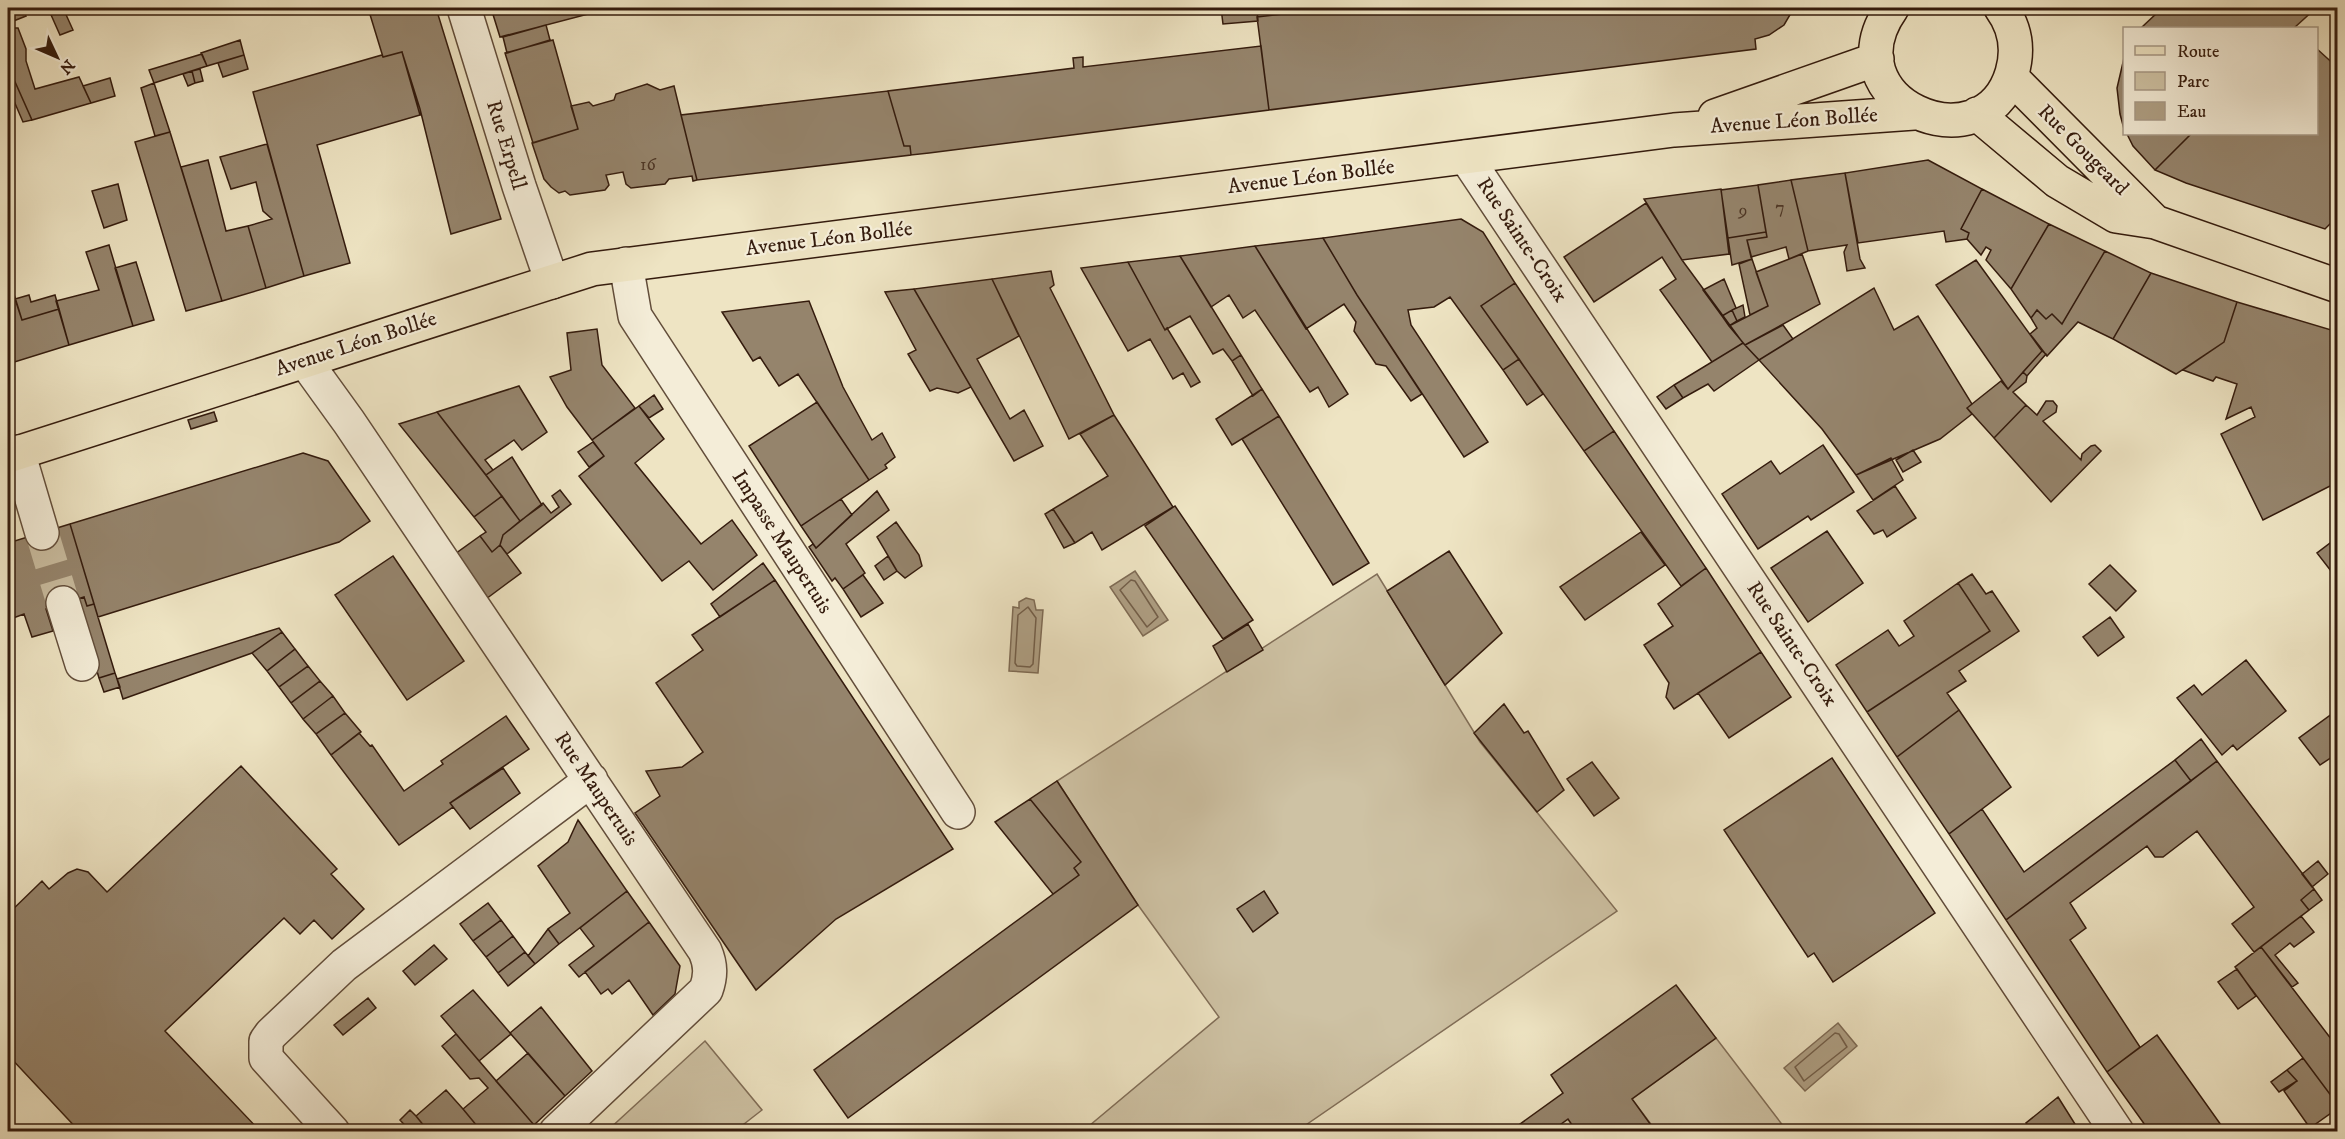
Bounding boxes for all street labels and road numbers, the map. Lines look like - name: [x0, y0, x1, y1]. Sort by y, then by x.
- street label: Rue Erpell: [480, 97, 532, 193]
- street label: Rue Gougeard: [2032, 99, 2134, 201]
- street label: Avenue Léon Bollée: [1709, 102, 1879, 140]
- street label: Avenue Léon Bollée: [1226, 154, 1396, 200]
- street label: Rue Sainte-Croix: [1471, 173, 1573, 307]
- street label: Avenue Léon Bollée: [744, 216, 914, 262]
- street label: Avenue Léon Bollée: [272, 306, 440, 382]
- street label: Impasse Maupertuis: [726, 465, 838, 619]
- street label: Rue Sainte-Croix: [1741, 577, 1843, 711]
- street label: Rue Maupertuis: [548, 727, 644, 851]

